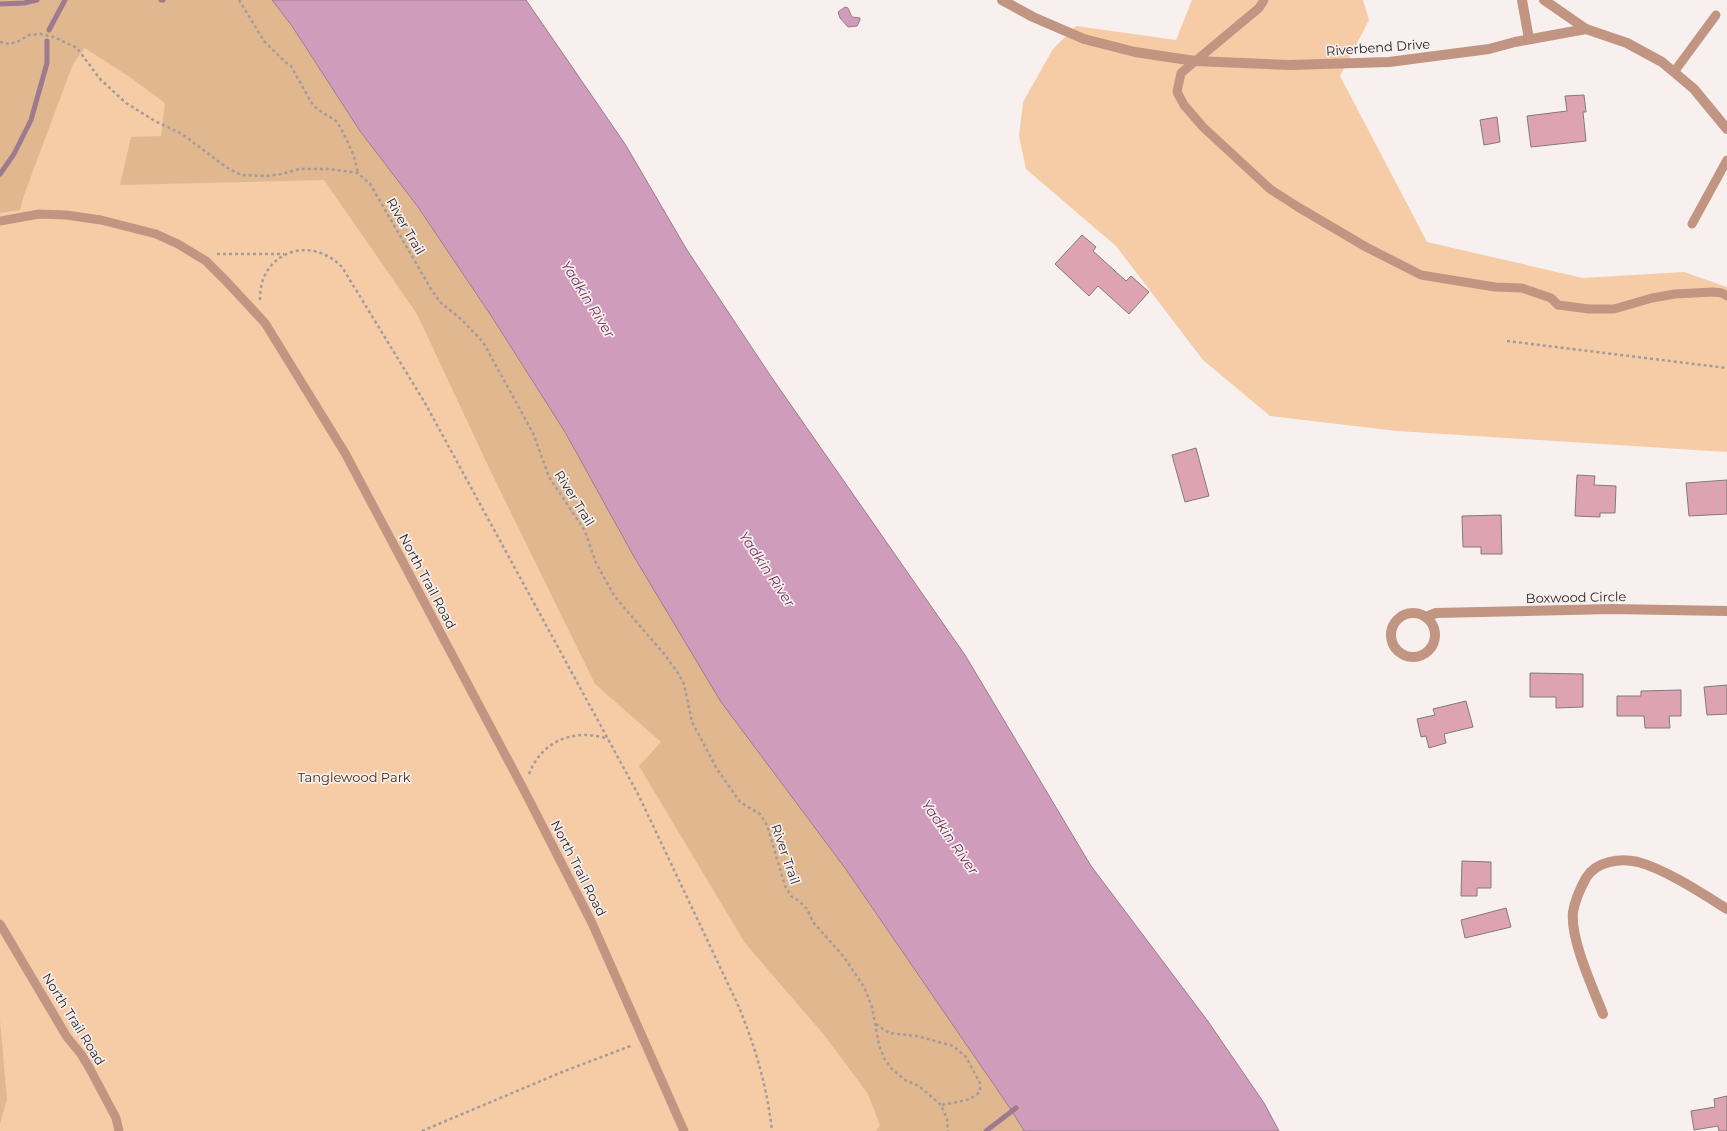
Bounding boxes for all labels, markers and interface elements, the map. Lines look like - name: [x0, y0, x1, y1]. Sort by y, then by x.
- street label: Riverbend Drive: [1325, 35, 1431, 59]
- street label: River Trail: [383, 195, 429, 257]
- water label: Yadkin River: [557, 257, 619, 341]
- street label: River Trail: [552, 467, 598, 529]
- water label: Yadkin River: [735, 528, 799, 611]
- street label: North Trail Road: [396, 531, 460, 631]
- street label: Boxwood Circle: [1526, 588, 1627, 606]
- park label: Tanglewood Park: [297, 769, 411, 785]
- water label: Yadkin River: [917, 796, 983, 878]
- street label: North Trail Road: [548, 817, 610, 919]
- street label: River Trail: [768, 822, 804, 886]
- street label: North Trail Road: [39, 970, 109, 1068]

